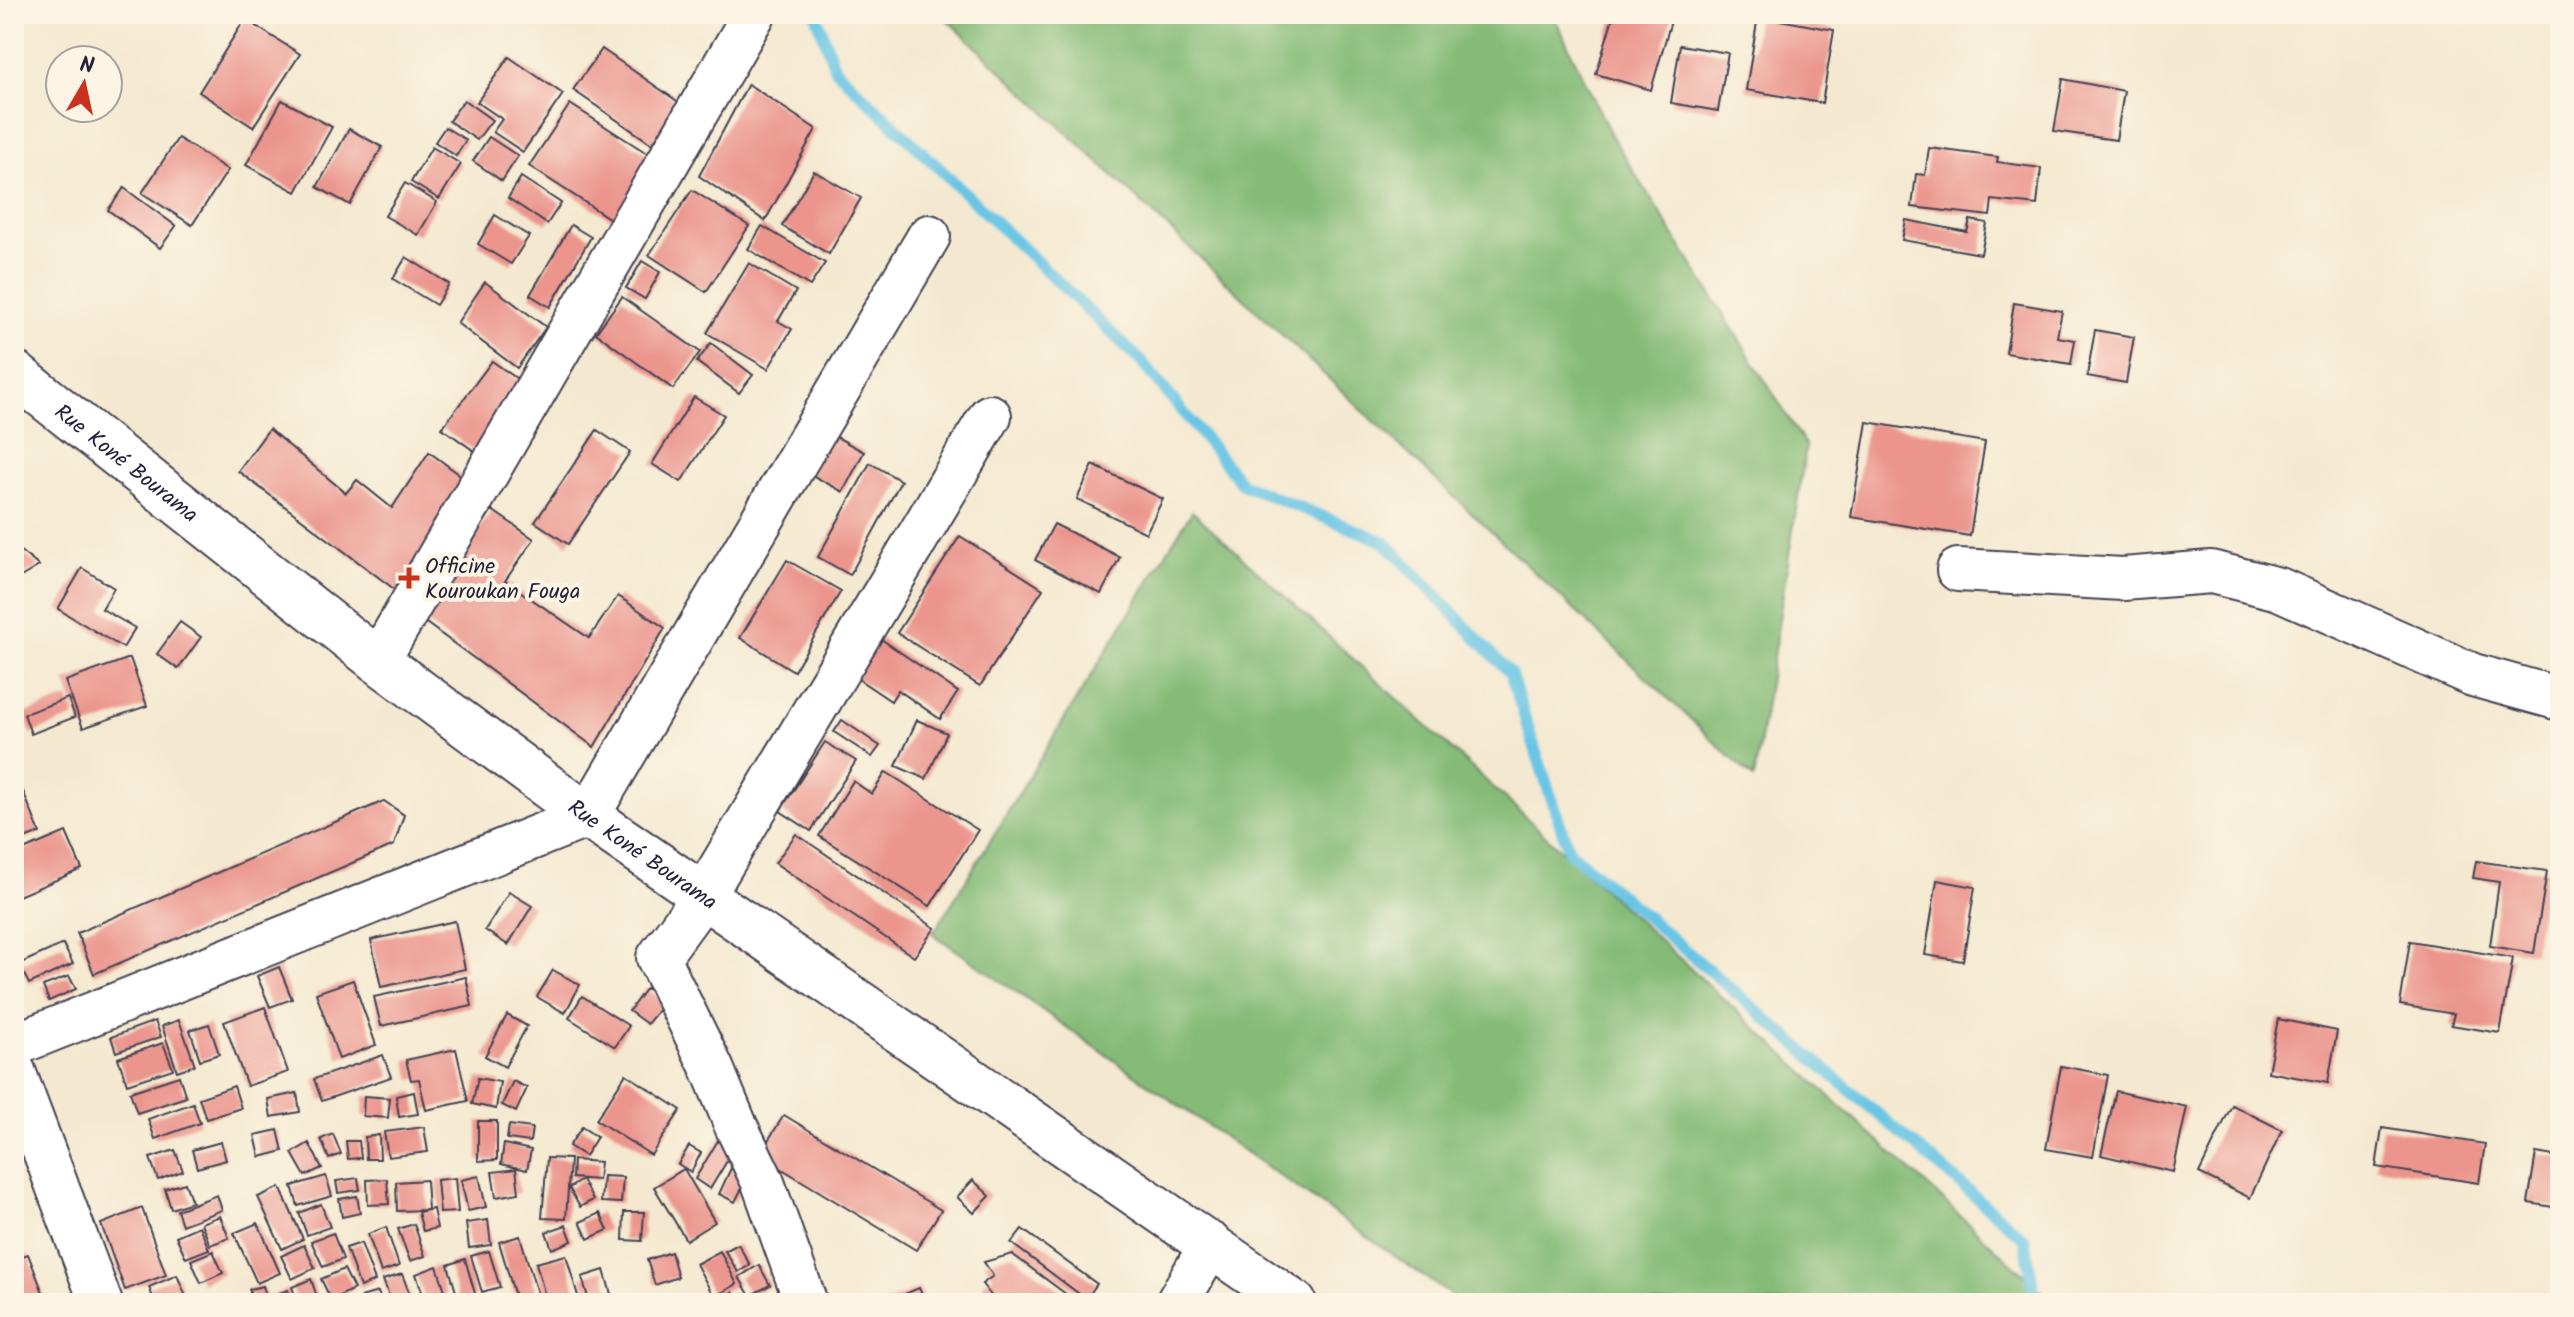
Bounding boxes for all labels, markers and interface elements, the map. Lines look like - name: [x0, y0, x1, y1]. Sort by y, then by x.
- north arrow: [44, 44, 124, 124]
- text: N: [77, 48, 96, 85]
- street label: Rue Koné Bourama: [46, 396, 205, 532]
- place label: Officine Kouroukan Fouga: [425, 550, 580, 610]
- marker: Officine Kouroukan Fouga: [400, 569, 418, 587]
- street label: Rue Koné Bourama: [559, 792, 724, 920]

